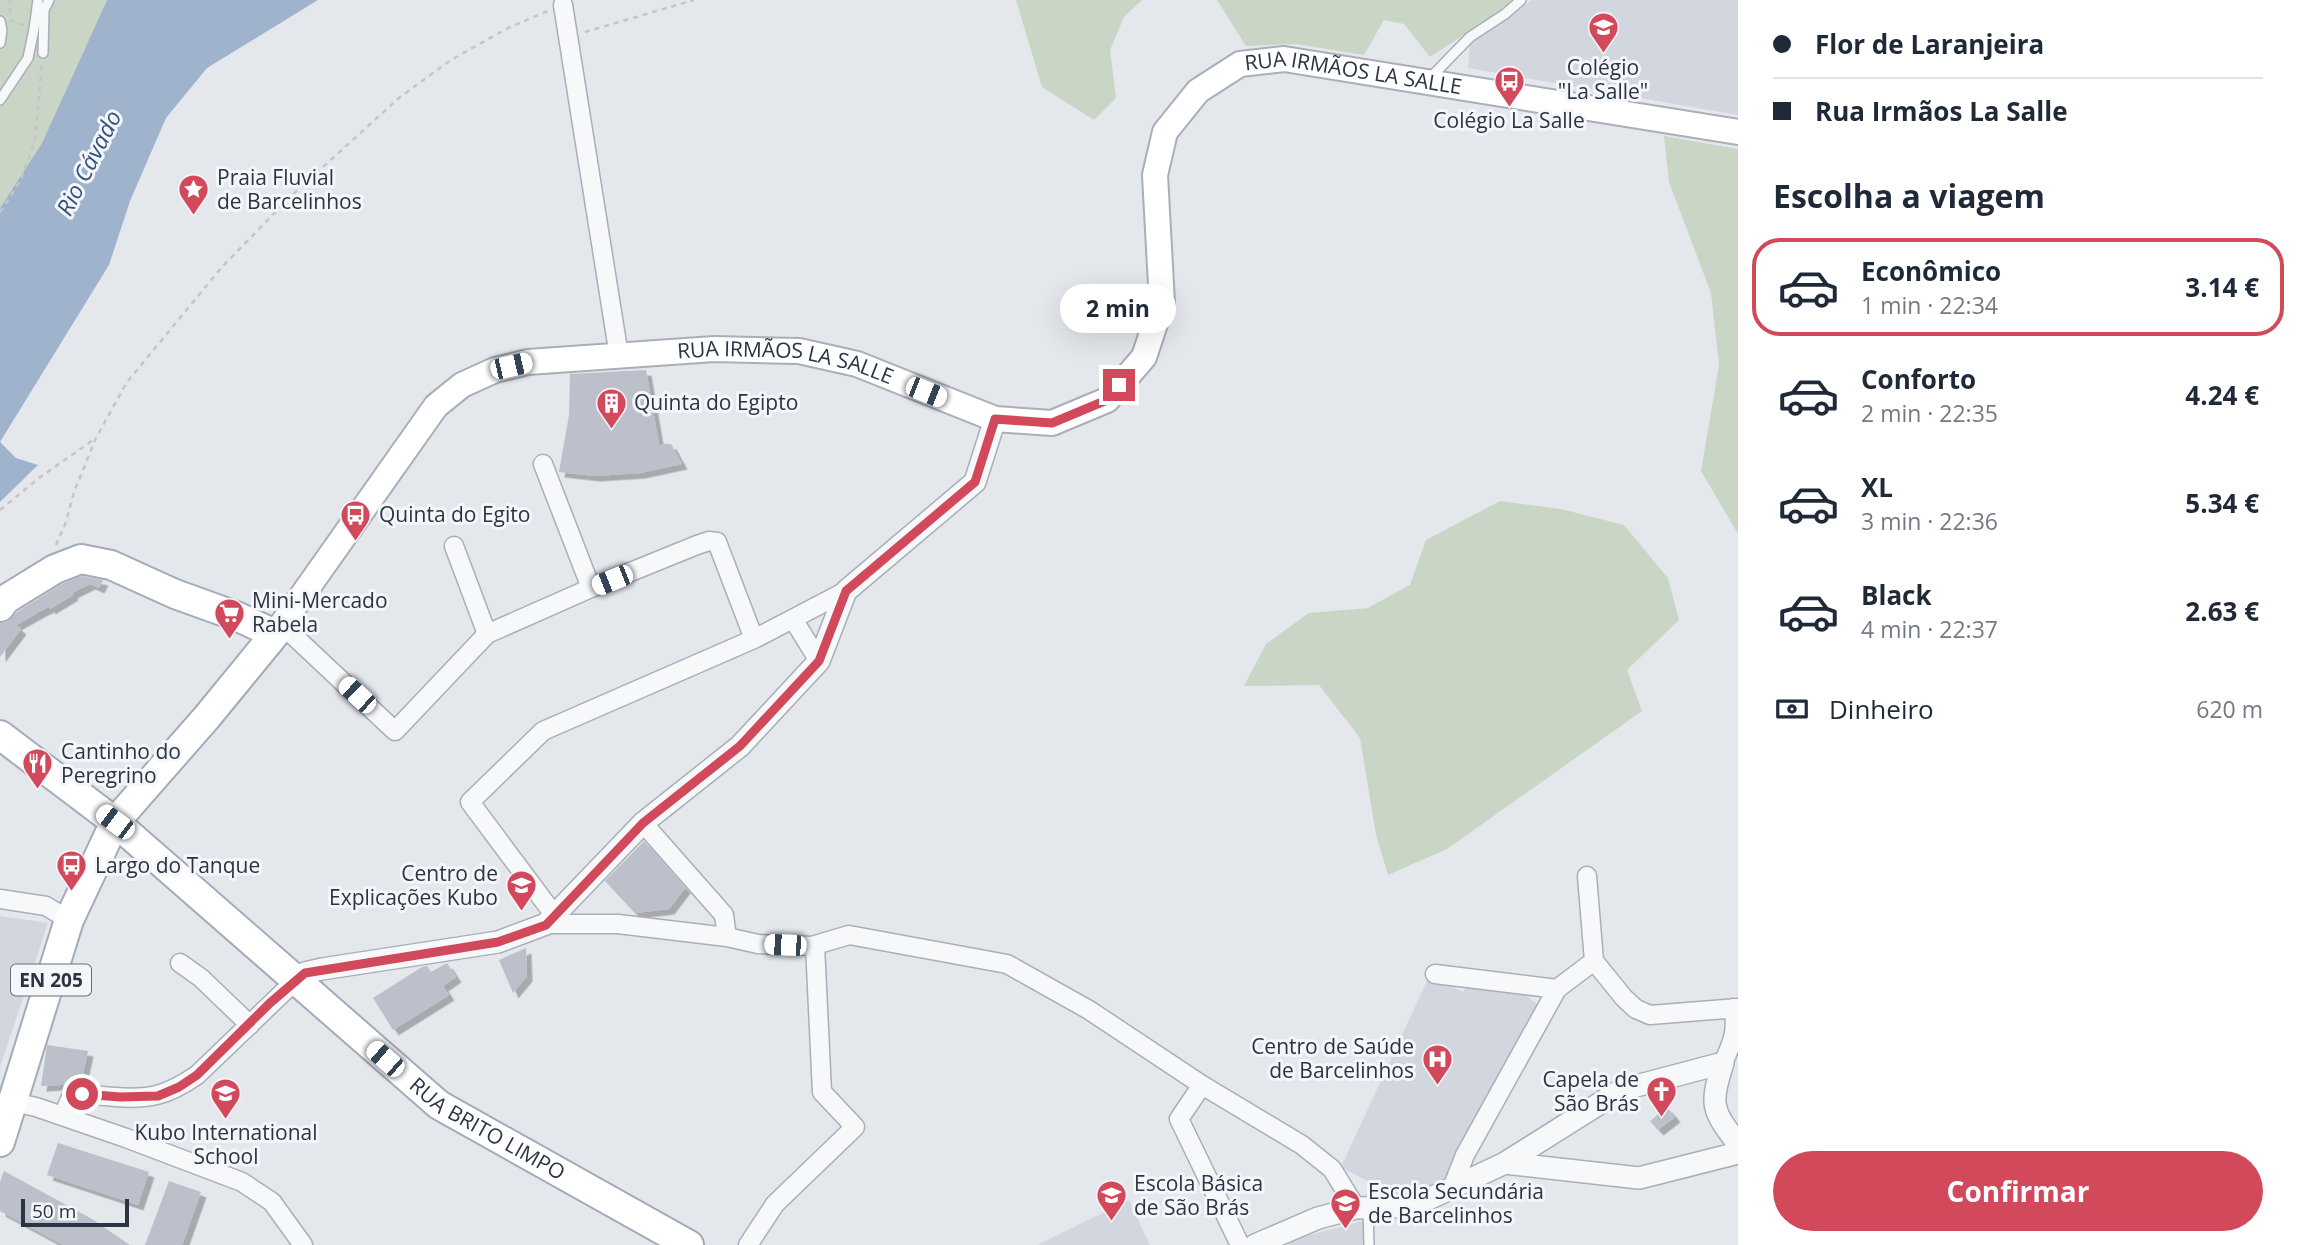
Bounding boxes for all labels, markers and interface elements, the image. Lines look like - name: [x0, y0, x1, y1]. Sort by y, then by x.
- school or university icon: Colégio "La Salle": [1586, 11, 1620, 55]
- text: Flor de Laranjeira: [1815, 26, 2044, 62]
- street label: RUA IRMÃOS LA SALLE: [1243, 44, 1464, 100]
- place label: Colégio "La Salle": [1558, 53, 1648, 105]
- bus stop icon: Colégio La Salle: [1492, 64, 1526, 108]
- text: Rua Irmãos La Salle: [1815, 93, 2068, 129]
- water label: Rio Cávado: [48, 104, 128, 221]
- place label: Colégio La Salle: [1433, 106, 1585, 134]
- place label: Praia Fluvial de Barcelinhos: [217, 163, 362, 215]
- place icon: Praia Fluvial de Barcelinhos: [177, 173, 211, 217]
- text: Escolha a viagem: [1773, 174, 2045, 217]
- text: Econômico: [1861, 253, 2001, 289]
- icon: car: [1777, 256, 1840, 319]
- text: 3.14 €: [2185, 269, 2259, 305]
- callout: 2 min: [1061, 284, 1177, 332]
- text: 1 min · 22:34: [1861, 289, 1998, 321]
- text: 2 min: [1086, 292, 1150, 324]
- street label: RUA IRMÃOS LA SALLE: [676, 334, 898, 390]
- car: [489, 351, 534, 381]
- text: Conforto: [1861, 361, 1976, 397]
- icon: car: [1777, 364, 1840, 427]
- route end: [1103, 369, 1135, 401]
- car: [903, 374, 950, 410]
- text: 4.24 €: [2185, 377, 2259, 413]
- building icon: Quinta do Egipto: [594, 386, 628, 430]
- place label: Quinta do Egipto: [634, 388, 798, 416]
- text: 2 min · 22:35: [1861, 397, 1998, 429]
- text: XL: [1861, 469, 1893, 505]
- icon: car: [1777, 472, 1840, 535]
- text: 5.34 €: [2185, 485, 2259, 521]
- bus stop icon: Quinta do Egito: [339, 498, 373, 542]
- place label: Quinta do Egito: [379, 500, 530, 528]
- text: 3 min · 22:36: [1861, 505, 1998, 537]
- car: [589, 562, 636, 598]
- text: Black: [1861, 577, 1932, 613]
- icon: car: [1777, 580, 1840, 643]
- place label: Mini-Mercado Rabela: [252, 586, 388, 638]
- text: 2.63 €: [2185, 593, 2259, 629]
- supermarket icon: Mini-Mercado Rabela: [212, 596, 246, 640]
- text: 4 min · 22:37: [1861, 613, 1998, 645]
- car: [335, 673, 380, 717]
- icon: cash: [1773, 690, 1811, 728]
- text: Dinheiro: [1829, 691, 1934, 727]
- text: 620 m: [2196, 693, 2263, 725]
- place label: Cantinho do Peregrino: [61, 737, 181, 789]
- restaurant icon: Cantinho do Peregrino: [21, 747, 55, 791]
- car: [92, 801, 139, 843]
- bus stop icon: Largo do Tanque: [55, 849, 89, 893]
- place label: Largo do Tanque: [95, 851, 260, 879]
- place label: Centro de Explicações Kubo: [329, 859, 498, 911]
- school or university icon: Centro de Explicações Kubo: [504, 869, 538, 913]
- car: [764, 934, 807, 956]
- road number: EN 205: [11, 964, 91, 996]
- place label: Centro de Saúde de Barcelinhos: [1251, 1032, 1414, 1084]
- car: [363, 1037, 408, 1081]
- hospital icon: Centro de Saúde de Barcelinhos: [1420, 1042, 1454, 1086]
- place label: Capela de São Brás: [1542, 1065, 1639, 1117]
- street label: RUA BRITO LIMPO: [404, 1071, 571, 1186]
- church icon: Capela de São Brás: [1645, 1075, 1679, 1119]
- school or university icon: Kubo International School: [209, 1076, 243, 1120]
- route start: [66, 1078, 98, 1110]
- place label: Kubo International School: [134, 1118, 318, 1170]
- button: Confirmar: [1773, 1151, 2263, 1231]
- place label: Escola Básica de São Brás: [1134, 1169, 1263, 1221]
- place label: Escola Secundária de Barcelinhos: [1368, 1177, 1544, 1229]
- school or university icon: Escola Básica de São Brás: [1094, 1179, 1128, 1223]
- school or university icon: Escola Secundária de Barcelinhos: [1328, 1187, 1362, 1231]
- scale bar: [21, 1196, 130, 1228]
- text: 50 m: [32, 1198, 76, 1224]

